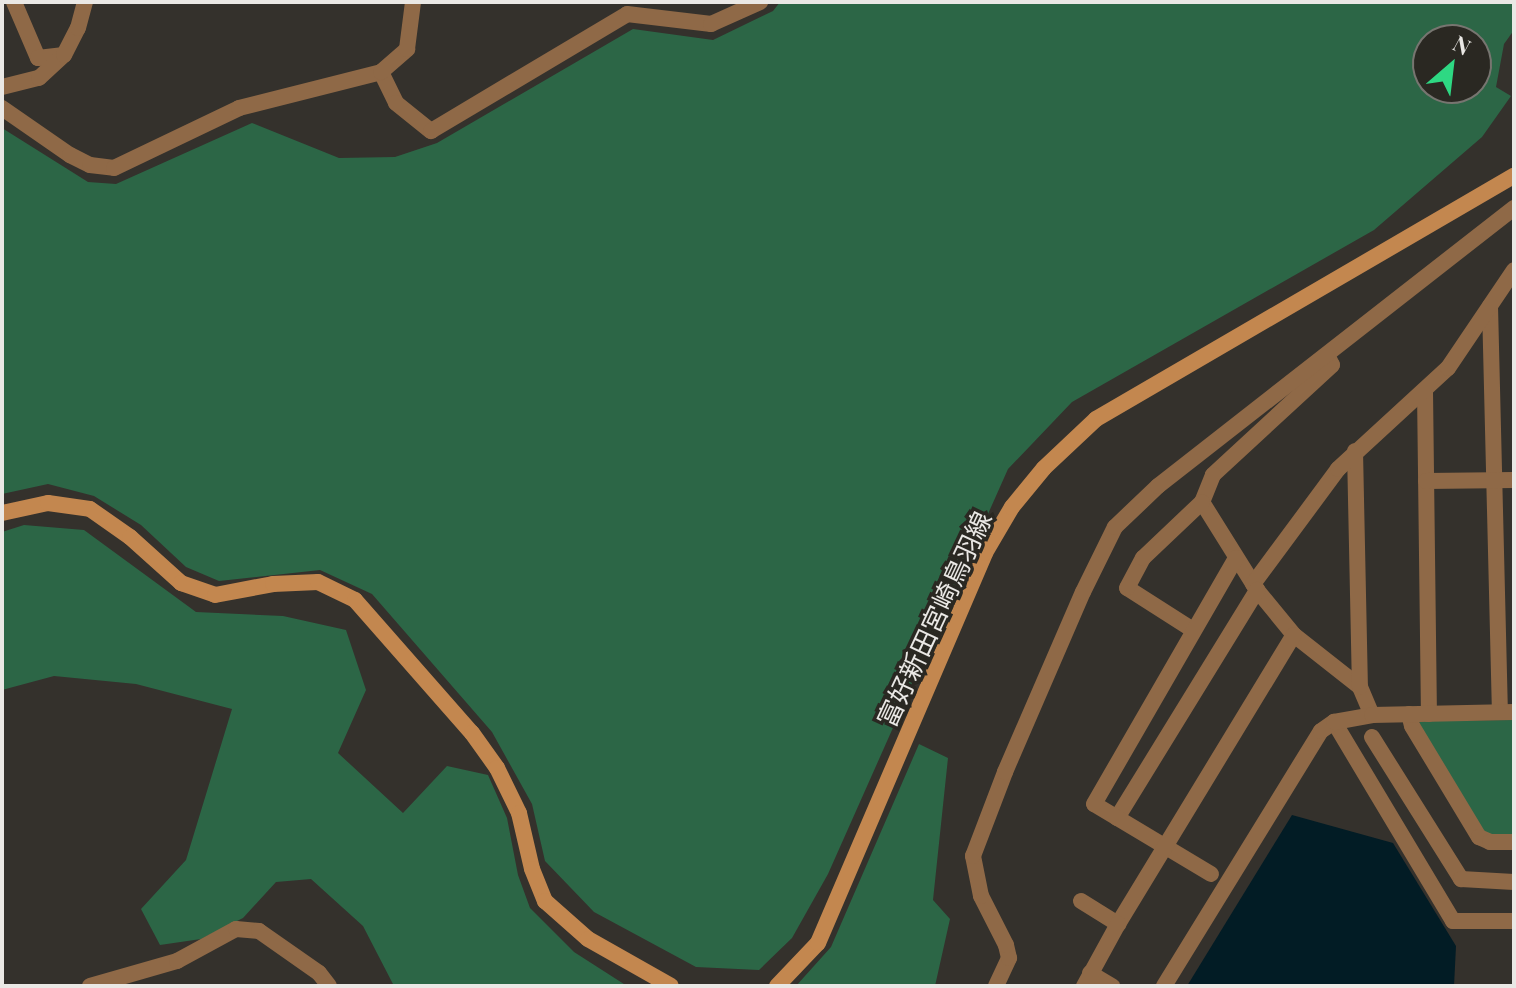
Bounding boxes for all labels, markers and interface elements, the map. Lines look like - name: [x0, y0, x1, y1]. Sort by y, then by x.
- north arrow: [1412, 24, 1492, 104]
- text: N: [1448, 28, 1476, 62]
- street label: 富好新田宮崎鳥羽線: [870, 506, 998, 732]

